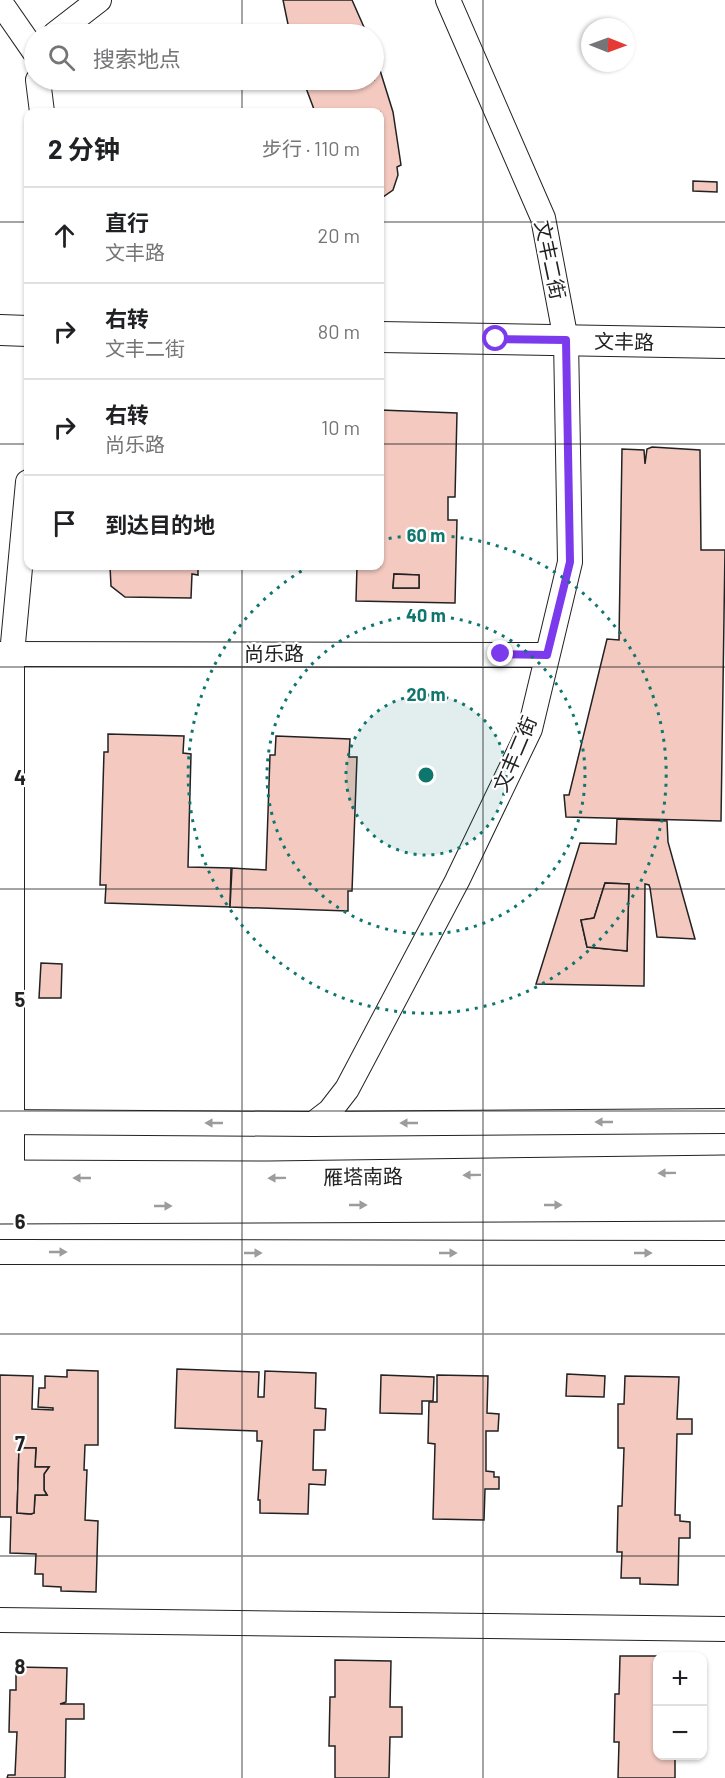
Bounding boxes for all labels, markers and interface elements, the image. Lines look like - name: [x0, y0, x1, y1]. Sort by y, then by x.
- north arrow: [581, 18, 635, 72]
- search box: [24, 24, 384, 90]
- icon: search: [45, 41, 78, 74]
- text: 搜索地点: [93, 45, 181, 71]
- text: 2 分钟: [48, 133, 120, 164]
- text: 步行 · 110 m: [262, 136, 360, 160]
- text: 直行: [105, 209, 149, 235]
- street label: 文丰二街: [531, 218, 571, 301]
- icon: ahead: [48, 219, 81, 252]
- text: 20 m: [317, 223, 360, 247]
- text: 文丰路: [105, 240, 165, 264]
- text: 右转: [105, 305, 149, 331]
- icon: right: [48, 315, 81, 348]
- text: 80 m: [318, 319, 360, 343]
- route start: [482, 325, 508, 351]
- street label: 文丰路: [594, 328, 654, 354]
- text: 文丰二街: [105, 336, 185, 360]
- text: 右转: [105, 401, 149, 427]
- icon: right: [48, 411, 81, 444]
- text: 10 m: [321, 415, 360, 439]
- text: 尚乐路: [105, 432, 165, 456]
- icon: arrive: [48, 507, 81, 540]
- text: 到达目的地: [105, 511, 215, 537]
- text: 60 m: [407, 524, 445, 546]
- text: 40 m: [406, 604, 446, 626]
- route end: [487, 640, 513, 666]
- street label: 尚乐路: [244, 641, 304, 665]
- text: 20 m: [407, 683, 445, 705]
- street label: 文丰二街: [487, 712, 541, 795]
- text: 4: [14, 765, 26, 789]
- centre of rings: [416, 765, 436, 785]
- text: 5: [15, 987, 26, 1011]
- one-way arrow: [594, 1117, 613, 1127]
- one-way arrow: [204, 1118, 223, 1128]
- one-way arrow: [399, 1118, 418, 1128]
- street label: 雁塔南路: [323, 1163, 403, 1189]
- one-way arrow: [657, 1168, 676, 1177]
- one-way arrow: [462, 1171, 481, 1180]
- one-way arrow: [72, 1173, 91, 1183]
- one-way arrow: [267, 1173, 286, 1183]
- one-way arrow: [349, 1200, 368, 1210]
- one-way arrow: [544, 1200, 563, 1210]
- one-way arrow: [154, 1201, 173, 1211]
- text: 6: [15, 1209, 26, 1233]
- one-way arrow: [49, 1247, 68, 1257]
- one-way arrow: [244, 1248, 263, 1258]
- one-way arrow: [439, 1248, 458, 1258]
- one-way arrow: [634, 1248, 653, 1258]
- text: 7: [15, 1431, 25, 1455]
- map controls: [653, 1652, 707, 1760]
- button: +: [653, 1652, 707, 1706]
- text: 8: [15, 1654, 26, 1678]
- button: −: [653, 1706, 707, 1760]

